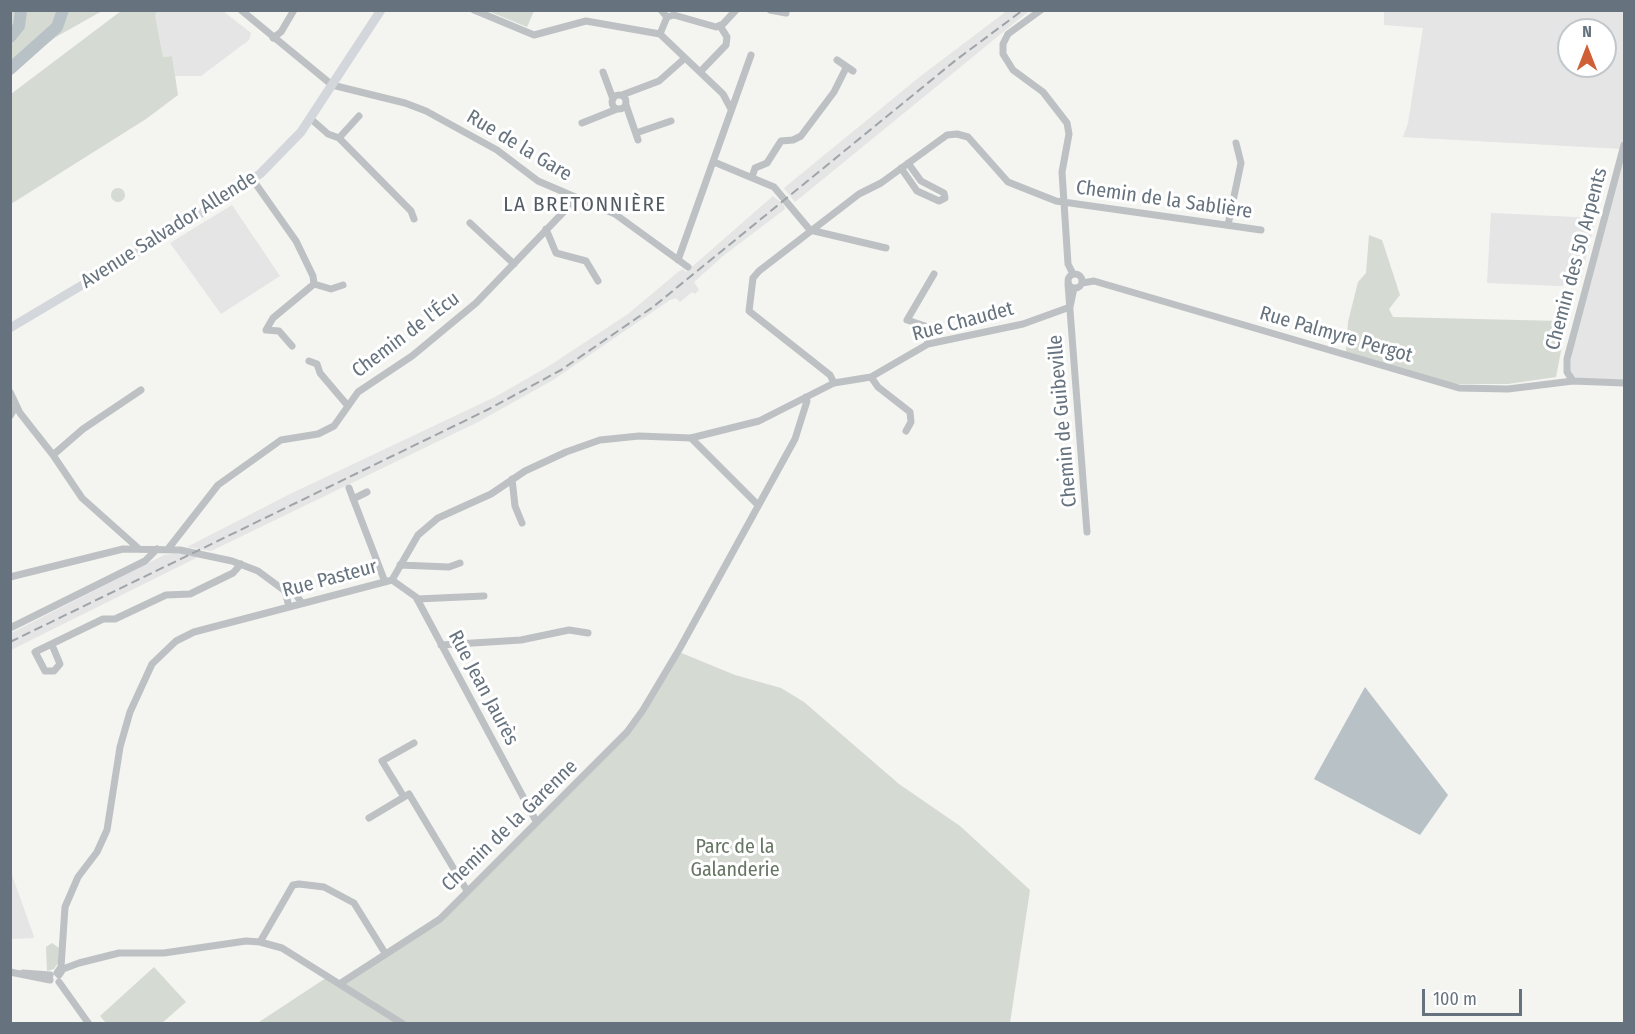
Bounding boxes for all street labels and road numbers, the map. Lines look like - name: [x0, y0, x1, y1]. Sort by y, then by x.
- street label: Rue de la Gare: [462, 105, 576, 187]
- street label: Chemin des 50 Arpents: [1541, 165, 1613, 353]
- street label: Avenue Salvador Allende: [77, 166, 261, 294]
- street label: Chemin de la Sablière: [1074, 176, 1254, 224]
- street label: Chemin de l'Écu: [348, 287, 464, 383]
- street label: Rue Chaudet: [910, 297, 1016, 347]
- street label: Rue Palmyre Pergot: [1257, 302, 1415, 368]
- street label: Chemin de Guibeville: [1044, 334, 1082, 508]
- street label: Rue Pasteur: [280, 555, 380, 603]
- street label: Rue Jean Jaurès: [443, 626, 523, 750]
- street label: Chemin de la Garenne: [437, 755, 583, 897]

